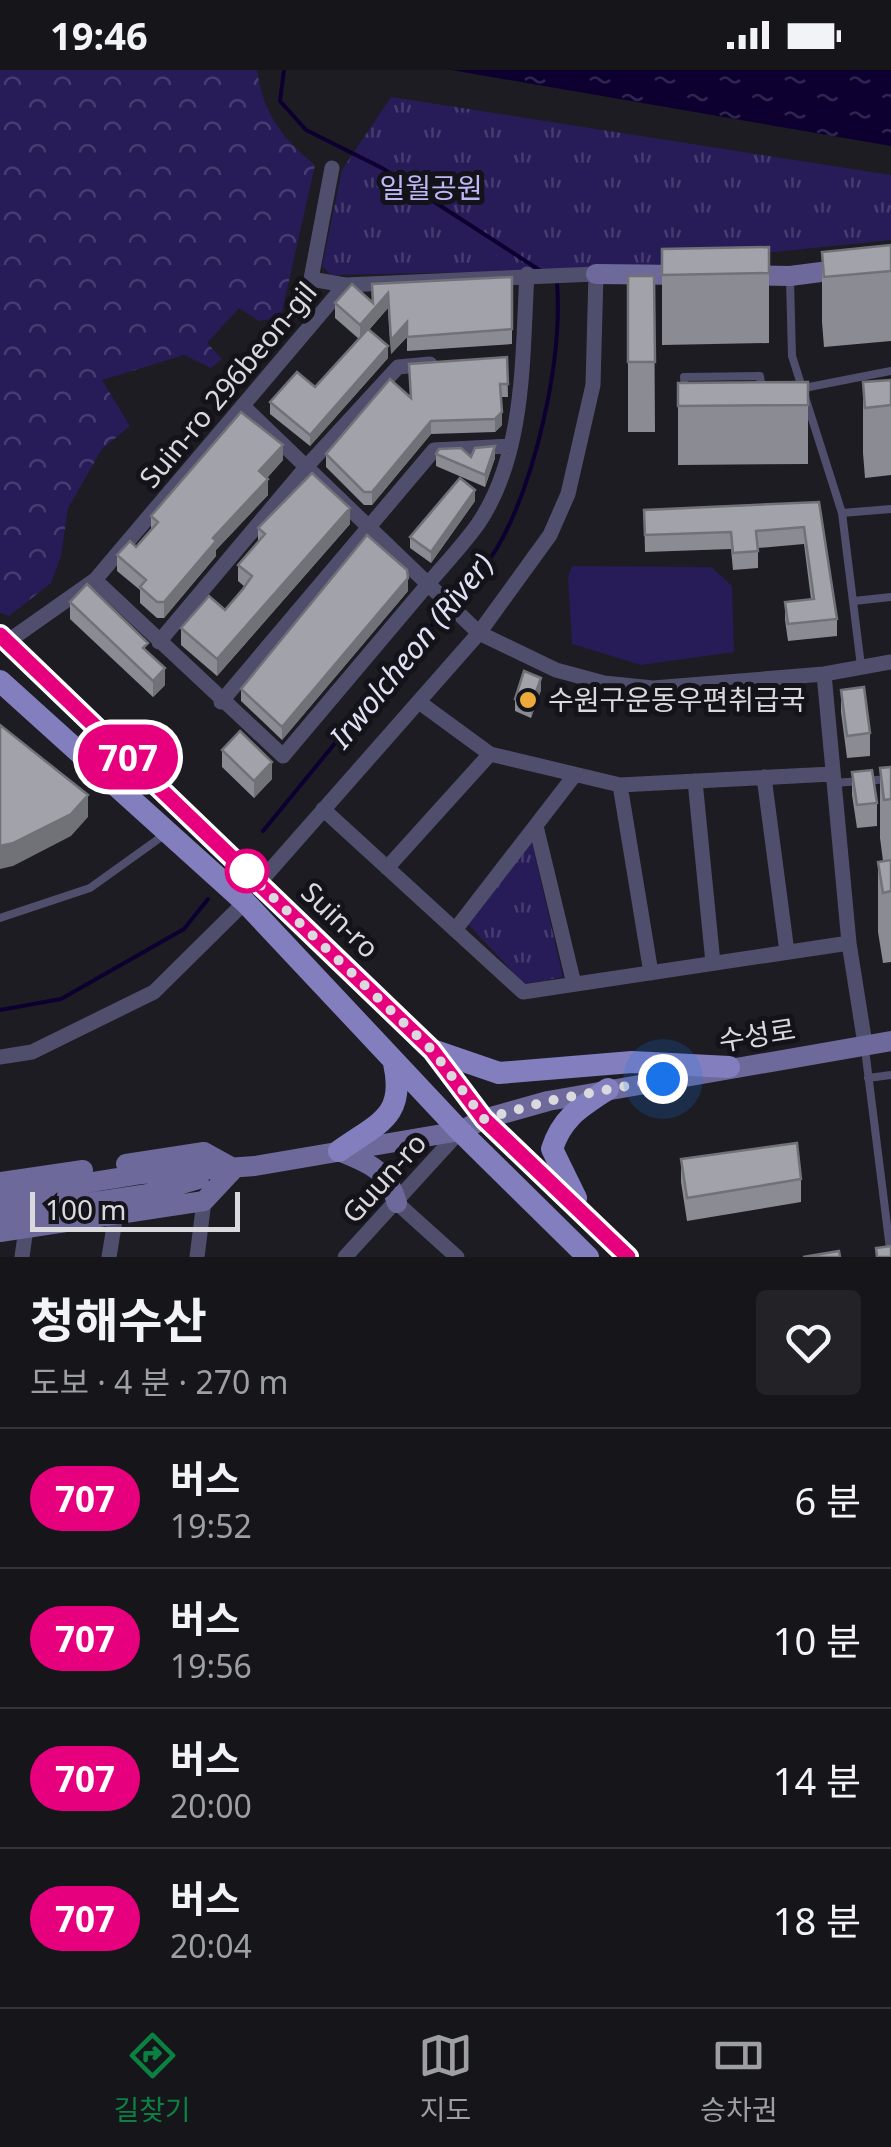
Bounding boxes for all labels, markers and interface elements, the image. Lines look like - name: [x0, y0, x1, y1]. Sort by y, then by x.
- text: 19:46: [50, 9, 148, 61]
- park label: 일월공원: [379, 168, 483, 206]
- street label: Suin-ro 296beon-gil: [130, 274, 325, 495]
- water label: Irwolcheon (River): [319, 544, 502, 757]
- place label: 수원구운동우편취급국: [548, 680, 806, 718]
- marker: 수원구운동우편취급국: [517, 689, 539, 711]
- line badge: 707: [70, 724, 186, 790]
- text: 707: [98, 734, 158, 781]
- unlabelled marker: [226, 850, 268, 892]
- street label: Suin-ro: [294, 873, 388, 966]
- street label: 수성로: [716, 1009, 798, 1059]
- your location: [638, 1054, 688, 1104]
- street label: Guun-ro: [333, 1124, 434, 1231]
- scale bar: [30, 1187, 240, 1232]
- text: 100 m: [45, 1190, 127, 1228]
- text: 청해수산: [30, 1287, 207, 1352]
- button: heart: [756, 1290, 861, 1395]
- text: 도보 · 4 분 · 270 m: [30, 1360, 289, 1403]
- text: 버스: [170, 1452, 240, 1504]
- text: 6 분: [794, 1474, 861, 1526]
- text: 707: [55, 1475, 115, 1522]
- text: 19:52: [170, 1504, 252, 1547]
- text: 버스: [170, 1592, 240, 1644]
- text: 10 분: [773, 1614, 861, 1666]
- text: 707: [55, 1615, 115, 1662]
- text: 19:56: [170, 1644, 252, 1687]
- text: 버스: [170, 1732, 240, 1784]
- text: 14 분: [773, 1754, 861, 1806]
- text: 707: [55, 1755, 115, 1802]
- text: 20:00: [170, 1784, 252, 1827]
- text: 버스: [170, 1872, 240, 1924]
- text: 18 분: [773, 1894, 861, 1946]
- text: 707: [55, 1895, 115, 1942]
- text: 20:04: [170, 1924, 252, 1967]
- tab: 길찾기: [114, 2028, 191, 2128]
- tab: 지도: [418, 2028, 473, 2128]
- tab: 승차권: [700, 2028, 777, 2128]

